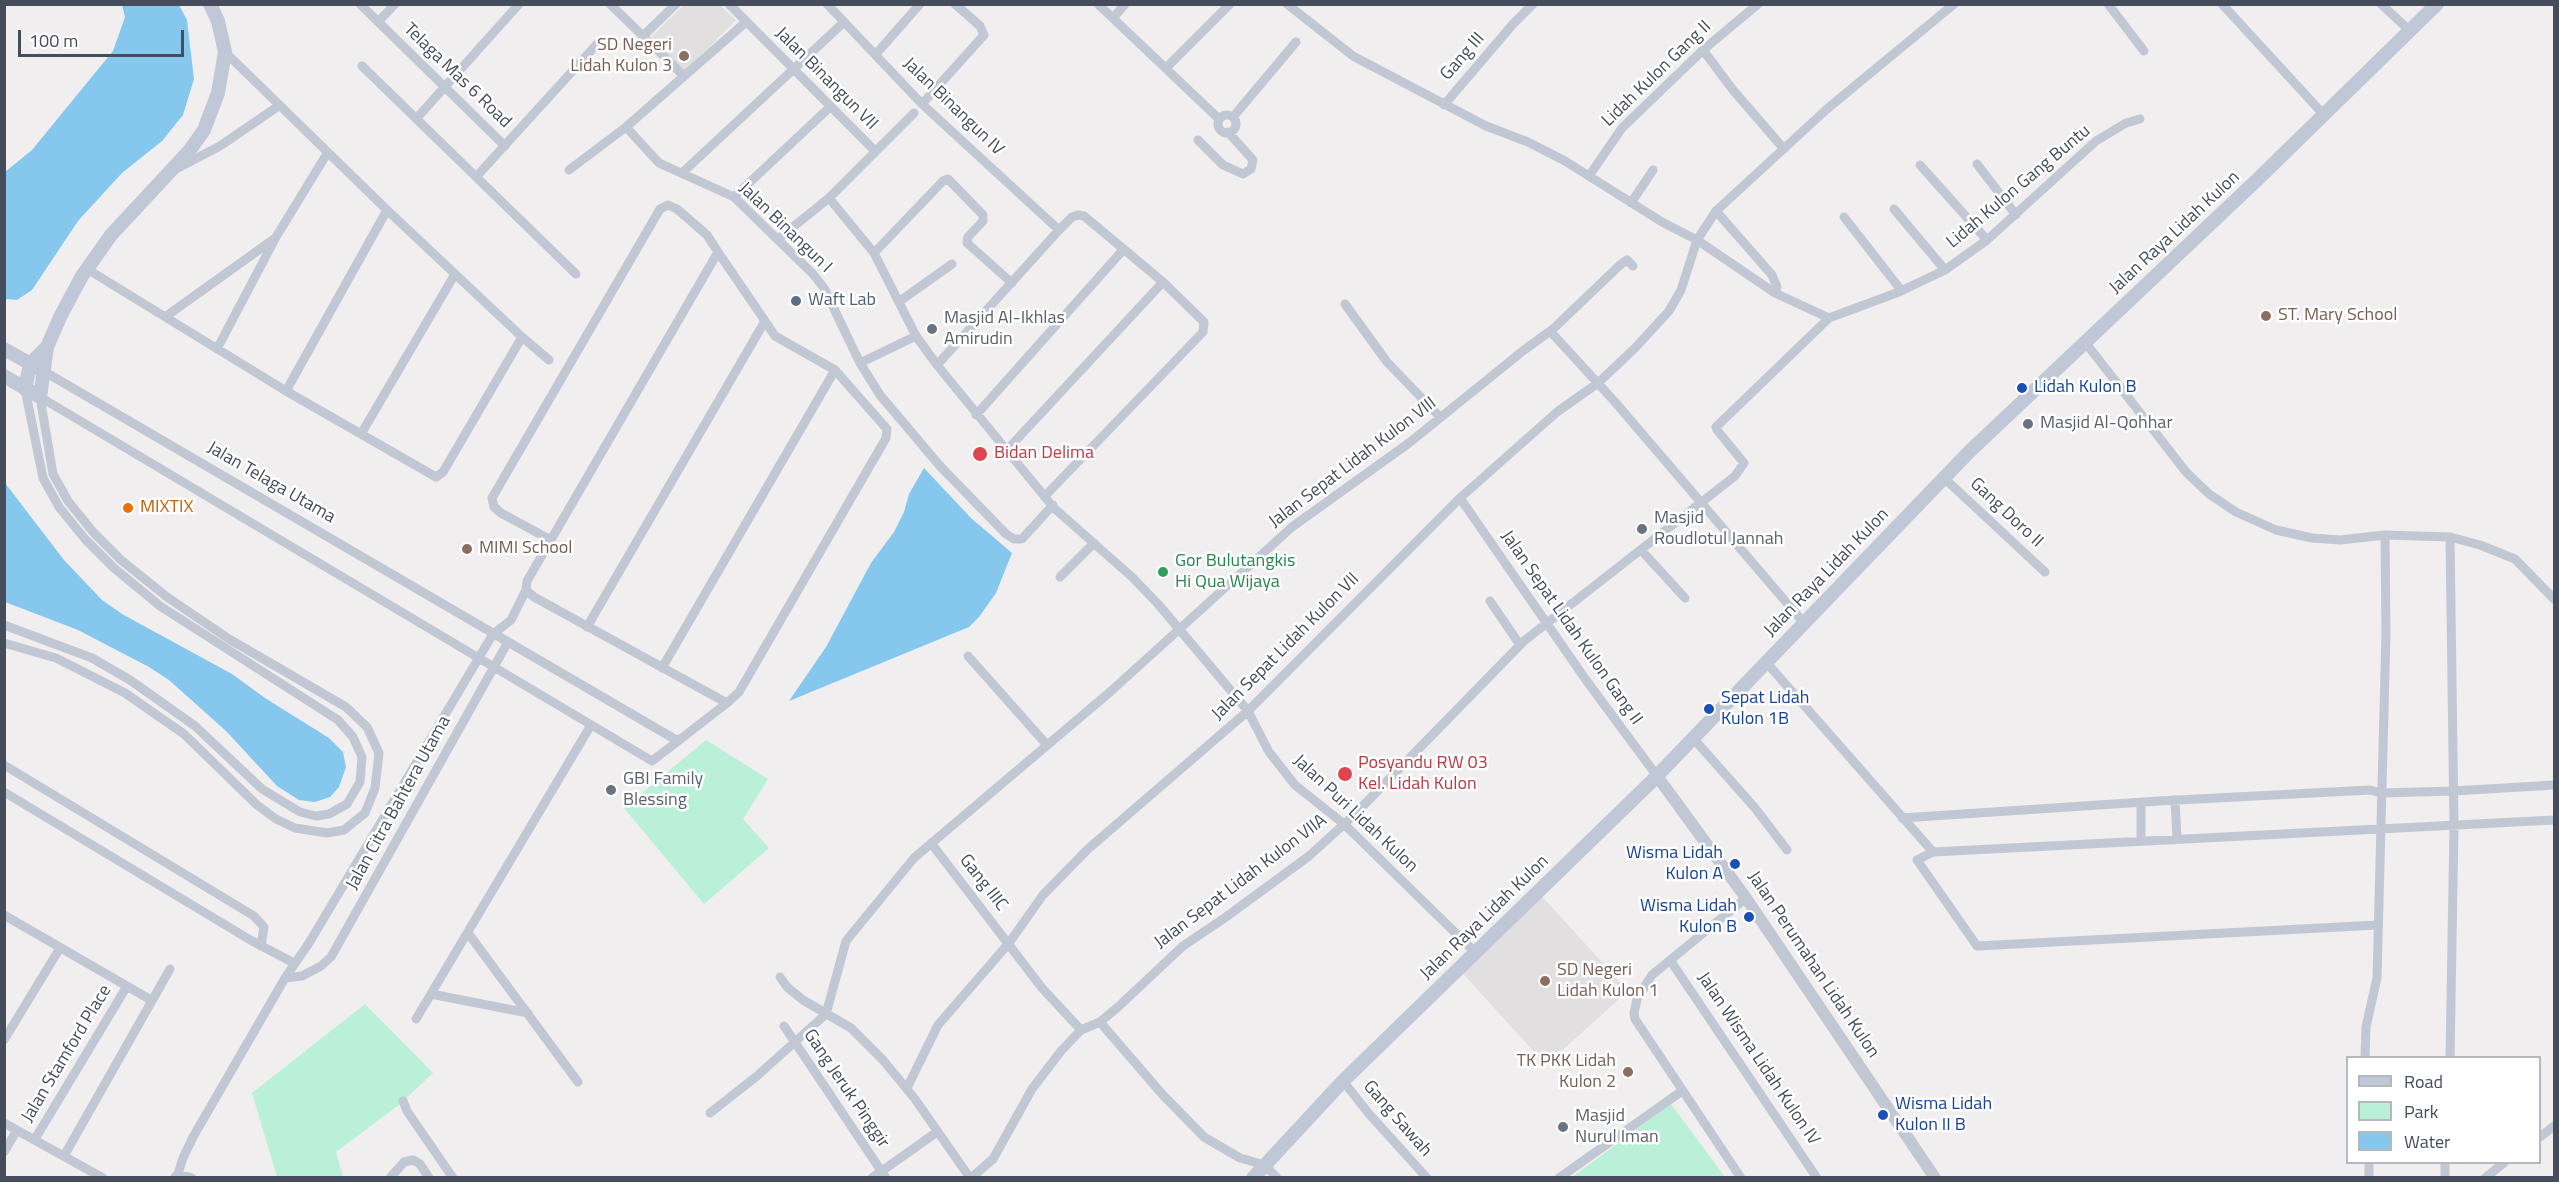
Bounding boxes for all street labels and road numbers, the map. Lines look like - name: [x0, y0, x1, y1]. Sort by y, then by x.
- street label: Lidah Kulon Gang II: [1598, 16, 1716, 132]
- street label: Telaga Mas 6 Road: [398, 19, 516, 133]
- street label: Jalan Binangun VII: [770, 23, 882, 135]
- street label: Gang III: [1436, 29, 1490, 85]
- street label: Jalan Binangun IV: [898, 53, 1008, 161]
- street label: Lidah Kulon Gang Buntu: [1943, 121, 2095, 253]
- street label: Jalan Raya Lidah Kulon: [2105, 167, 2245, 299]
- street label: Jalan Binangun I: [734, 178, 836, 278]
- street label: Jalan Sepat Lidah Kulon VIII: [1265, 393, 1441, 533]
- street label: Jalan Telaga Utama: [203, 438, 339, 528]
- street label: Gang Doro II: [1965, 474, 2047, 552]
- street label: Jalan Raya Lidah Kulon: [1760, 504, 1894, 642]
- street label: Jalan Sepat Lidah Kulon Gang II: [1496, 527, 1646, 729]
- street label: Jalan Sepat Lidah Kulon VII: [1208, 569, 1364, 725]
- street label: Jalan Citra Bahtera Utama: [342, 712, 456, 894]
- street label: Jalan Puri Lidah Kulon: [1288, 751, 1422, 877]
- street label: Jalan Sepat Lidah Kulon VIIA: [1151, 810, 1331, 954]
- street label: Gang IIIC: [954, 850, 1012, 916]
- street label: Jalan Raya Lidah Kulon: [1416, 851, 1554, 985]
- street label: Jalan Perumahan Lidah Kulon: [1742, 868, 1884, 1062]
- street label: Jalan Wisma Lidah Kulon IV: [1692, 968, 1824, 1150]
- street label: Jalan Stamford Place: [17, 981, 117, 1127]
- street label: Gang Jeruk Pinggir: [798, 1026, 894, 1152]
- street label: Gang Sawah: [1358, 1076, 1436, 1162]

